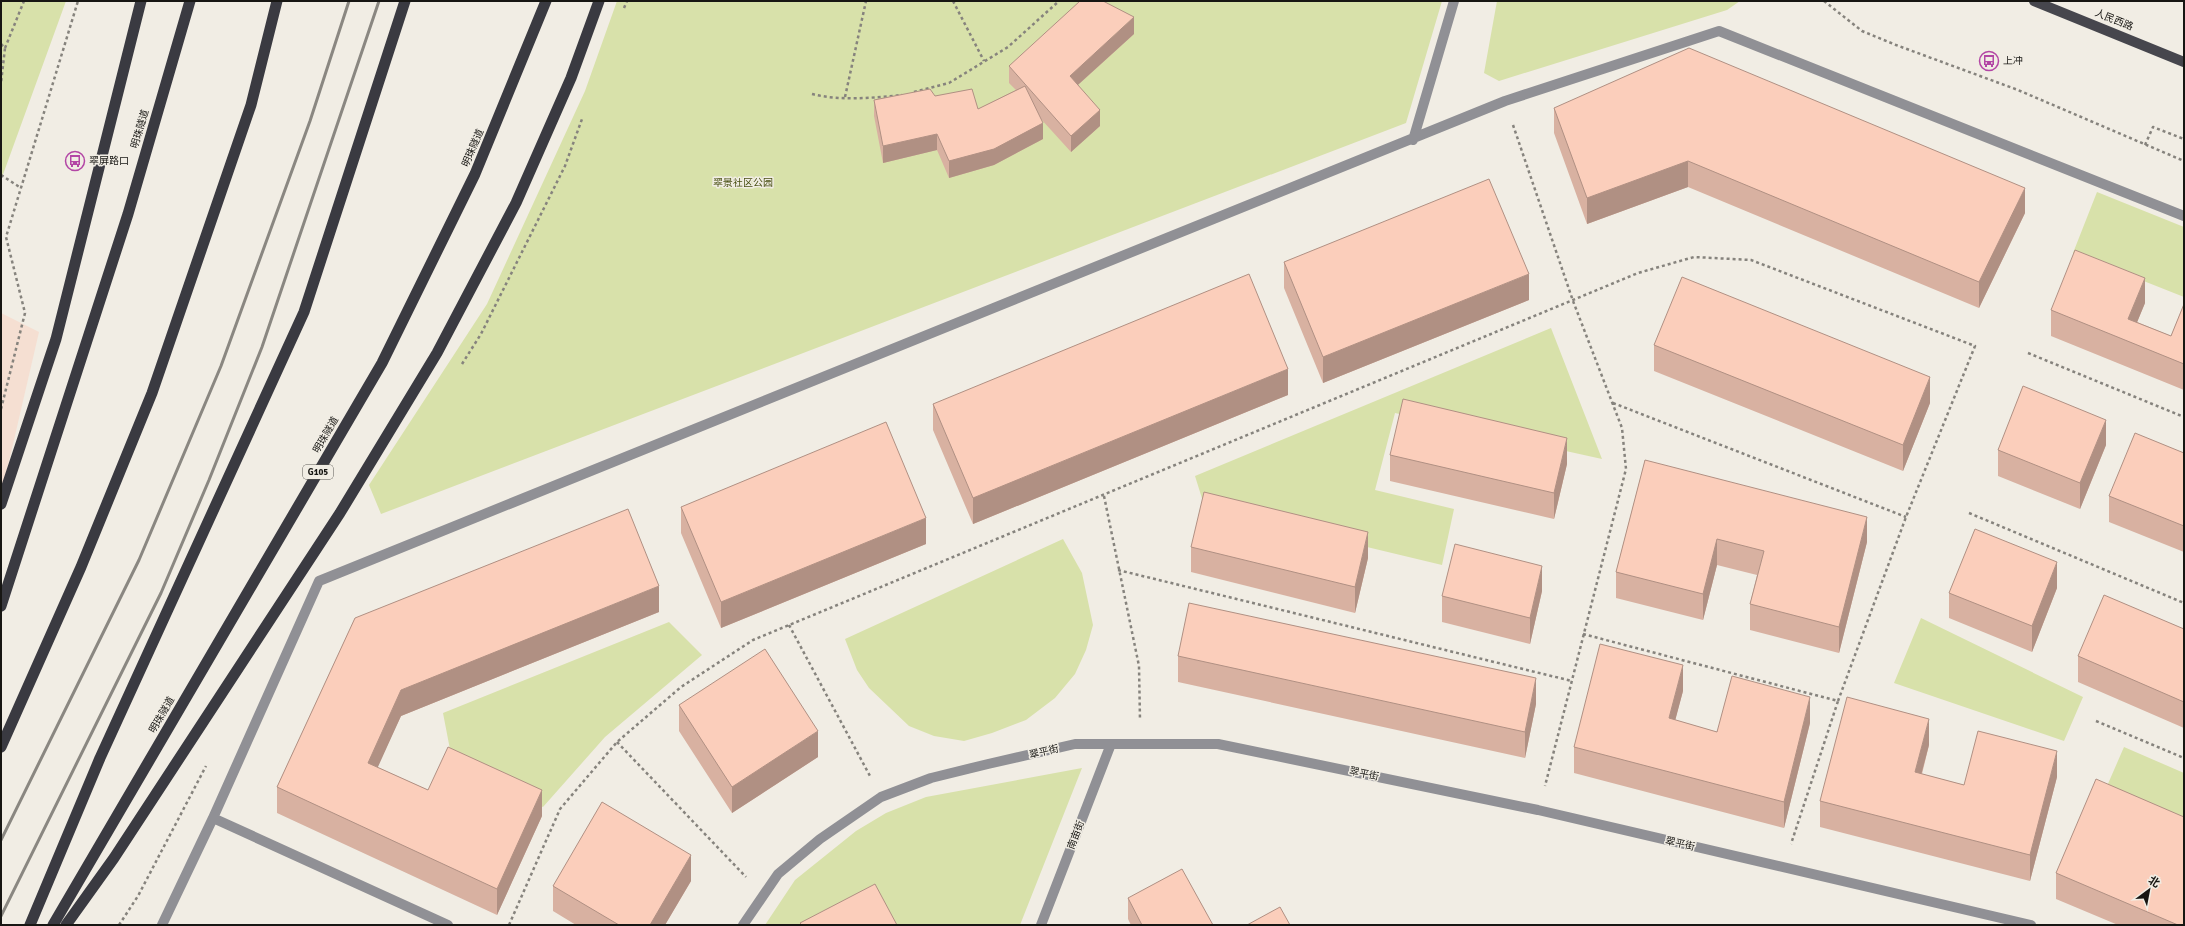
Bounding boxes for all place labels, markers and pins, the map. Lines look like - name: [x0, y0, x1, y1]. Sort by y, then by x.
- bus stop icon: 上冲: [1978, 50, 2000, 72]
- place label: 上冲: [2003, 55, 2023, 67]
- bus stop icon: 翠屏路口: [64, 150, 86, 172]
- place label: 翠屏路口: [89, 155, 129, 167]

